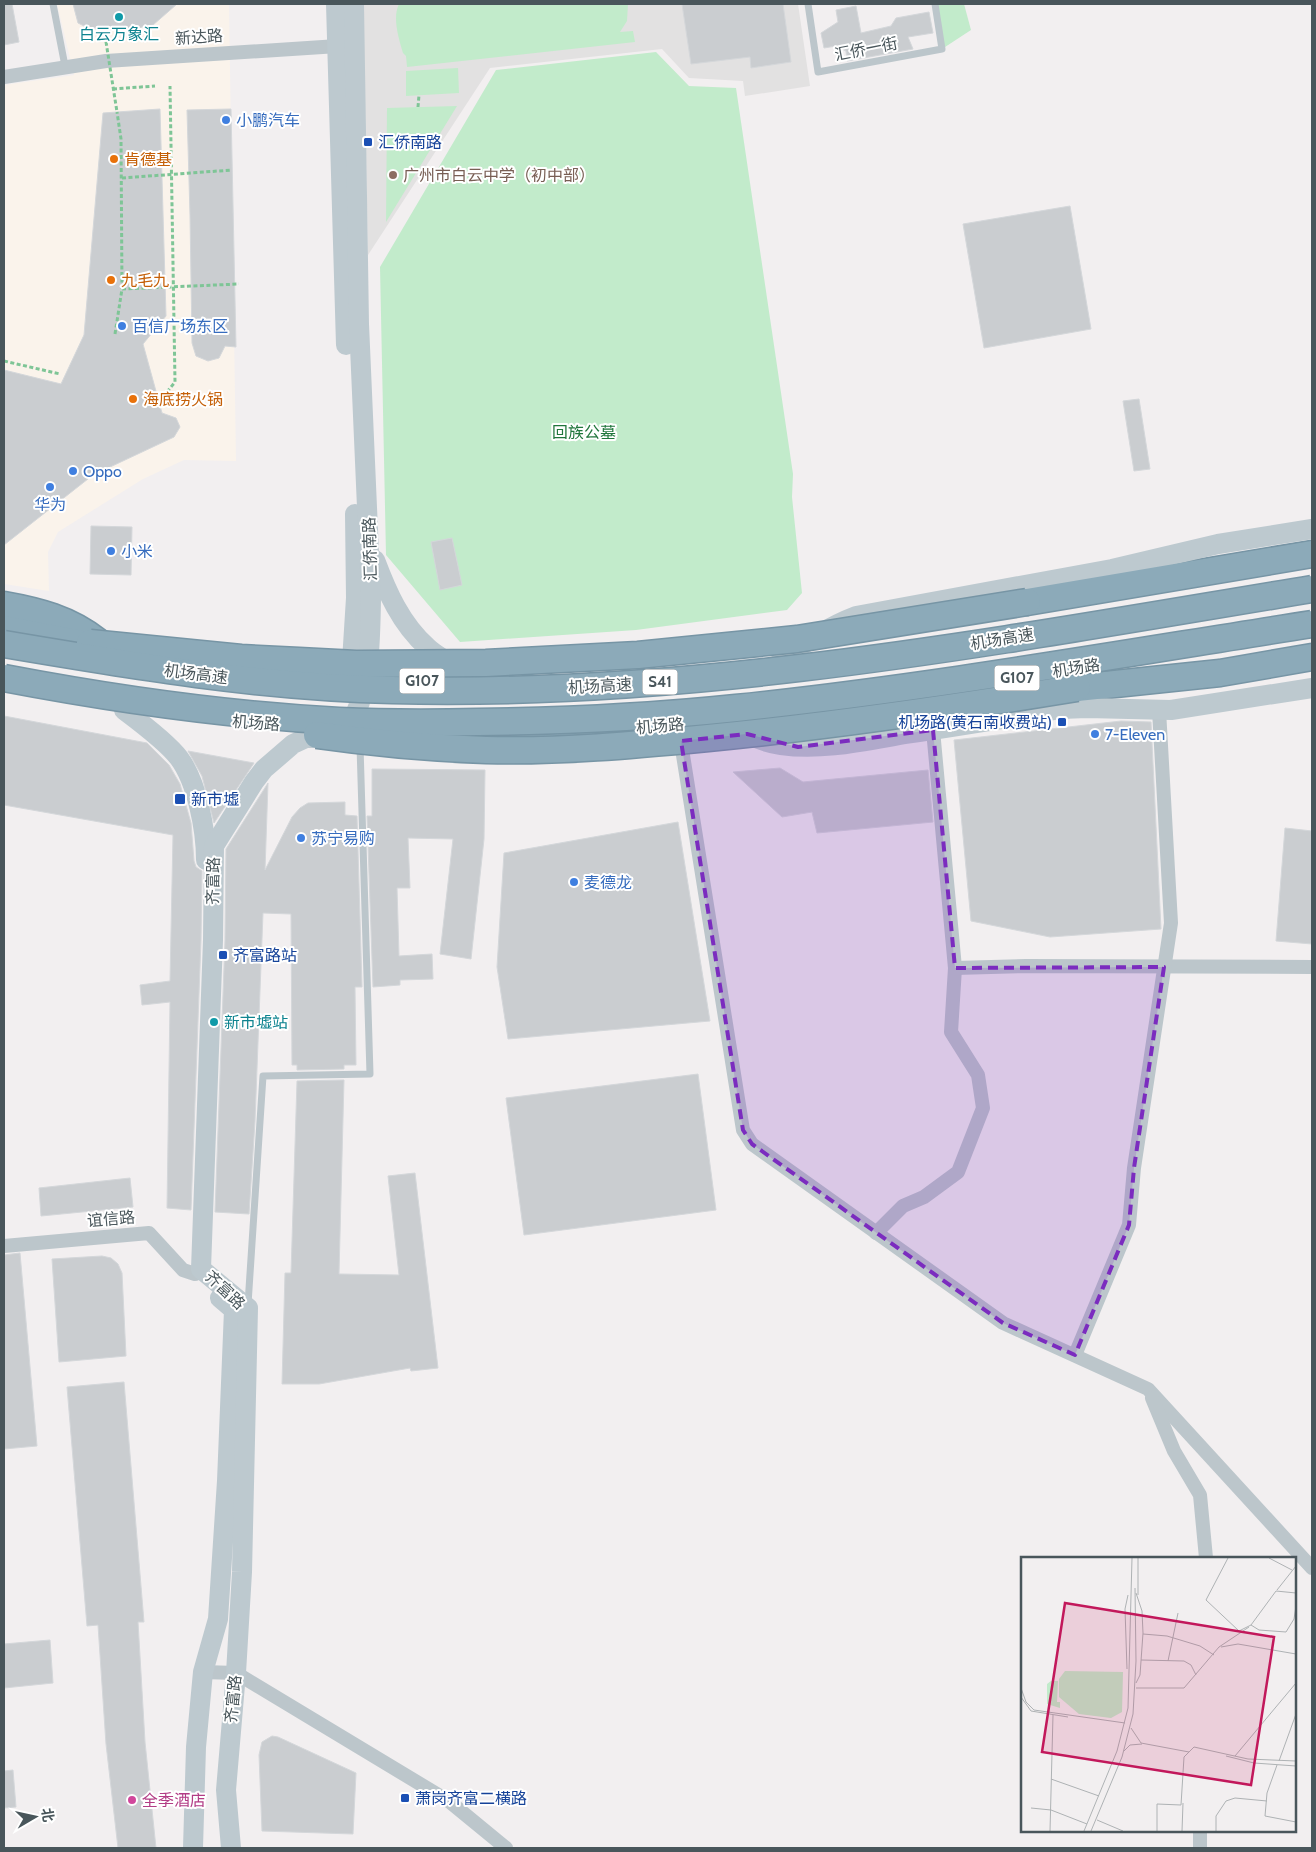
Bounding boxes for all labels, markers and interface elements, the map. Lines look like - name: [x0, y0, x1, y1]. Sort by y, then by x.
- marker: 白云万象汇: [113, 11, 125, 23]
- place label: 白云万象汇: [79, 25, 159, 44]
- street label: 新达路: [174, 26, 224, 48]
- street label: 汇侨一街: [833, 34, 899, 64]
- place label: 小鹏汽车: [236, 111, 300, 130]
- marker: 小鹏汽车: [220, 114, 232, 126]
- place label: 汇侨南路: [378, 133, 442, 152]
- marker: 汇侨南路: [362, 136, 374, 148]
- place label: 肯德基: [124, 150, 172, 169]
- marker: 肯德基: [108, 153, 120, 165]
- place label: 广州市白云中学（初中部）: [403, 166, 595, 185]
- marker: 广州市白云中学（初中部）: [387, 169, 399, 181]
- place label: 九毛九: [121, 271, 169, 290]
- marker: 九毛九: [105, 274, 117, 286]
- place label: 百信广场东区: [132, 317, 228, 336]
- marker: 百信广场东区: [116, 320, 128, 332]
- place label: 海底捞火锅: [143, 390, 223, 409]
- marker: 海底捞火锅: [127, 393, 139, 405]
- park label: 回族公墓: [552, 423, 616, 442]
- place label: Oppo: [83, 462, 122, 481]
- marker: Oppo: [67, 465, 79, 477]
- marker: 华为: [44, 481, 56, 493]
- place label: 华为: [34, 495, 66, 514]
- street label: 汇侨南路: [359, 517, 381, 581]
- place label: 小米: [121, 542, 153, 561]
- marker: 小米: [105, 545, 117, 557]
- street label: 机场高速: [969, 625, 1035, 653]
- street label: 机场路: [1051, 655, 1101, 681]
- street label: 机场高速: [163, 661, 229, 687]
- road number: G107: [994, 666, 1040, 690]
- road number: G107: [400, 668, 444, 694]
- road number: S41: [642, 670, 678, 694]
- street label: 机场高速: [568, 675, 632, 697]
- street label: 机场路: [231, 712, 281, 734]
- place label: 机场路(黄石南收费站): [898, 713, 1052, 732]
- street label: 机场路: [635, 714, 685, 738]
- marker: 机场路(黄石南收费站): [1056, 716, 1068, 728]
- place label: 7-Eleven: [1105, 725, 1165, 744]
- marker: 7-Eleven: [1089, 728, 1101, 740]
- place label: 新市墟: [191, 790, 239, 809]
- marker: 新市墟: [173, 792, 187, 806]
- place label: 苏宁易购: [311, 829, 375, 848]
- marker: 苏宁易购: [295, 832, 307, 844]
- street label: 齐富路: [203, 857, 223, 905]
- place label: 麦德龙: [584, 873, 632, 892]
- marker: 麦德龙: [568, 876, 580, 888]
- place label: 齐富路站: [233, 946, 297, 965]
- marker: 齐富路站: [217, 949, 229, 961]
- place label: 新市墟站: [224, 1013, 288, 1032]
- marker: 新市墟站: [208, 1016, 220, 1028]
- street label: 谊信路: [86, 1207, 136, 1231]
- street label: 齐富路: [201, 1267, 249, 1313]
- inset map: [1021, 1557, 1296, 1832]
- street label: 齐富路: [221, 1674, 245, 1724]
- place label: 萧岗齐富二横路: [415, 1789, 527, 1808]
- place label: 全季酒店: [142, 1791, 206, 1810]
- north arrow: [10, 1792, 60, 1842]
- marker: 萧岗齐富二横路: [399, 1792, 411, 1804]
- marker: 全季酒店: [126, 1794, 138, 1806]
- text: 北: [38, 1807, 58, 1823]

